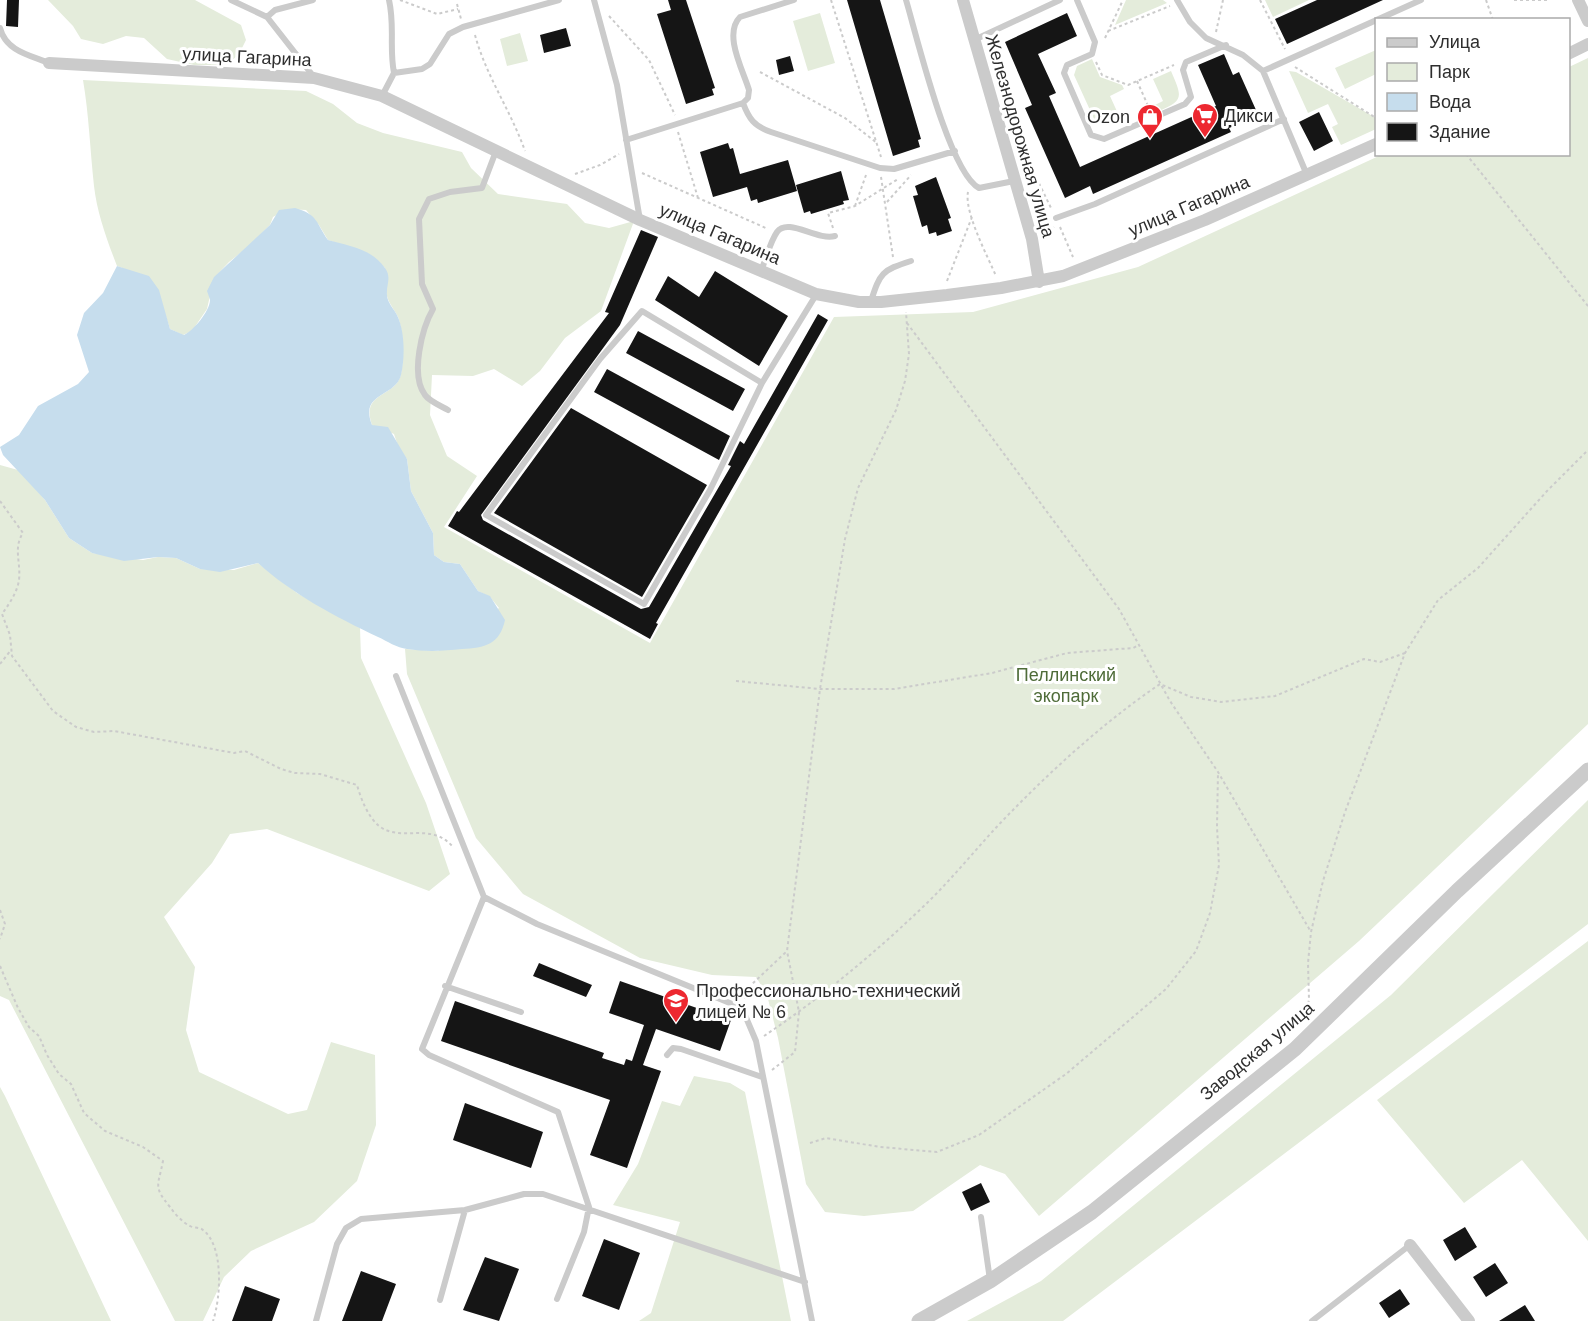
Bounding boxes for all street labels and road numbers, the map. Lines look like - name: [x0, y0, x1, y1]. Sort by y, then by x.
- street label: Железнодорожная улица: [981, 32, 1059, 241]
- street label: улица Гагарина: [182, 44, 313, 70]
- street label: улица Гагарина: [1126, 171, 1253, 240]
- street label: улица Гагарина: [657, 200, 784, 269]
- street label: Заводская улица: [1196, 997, 1319, 1104]

